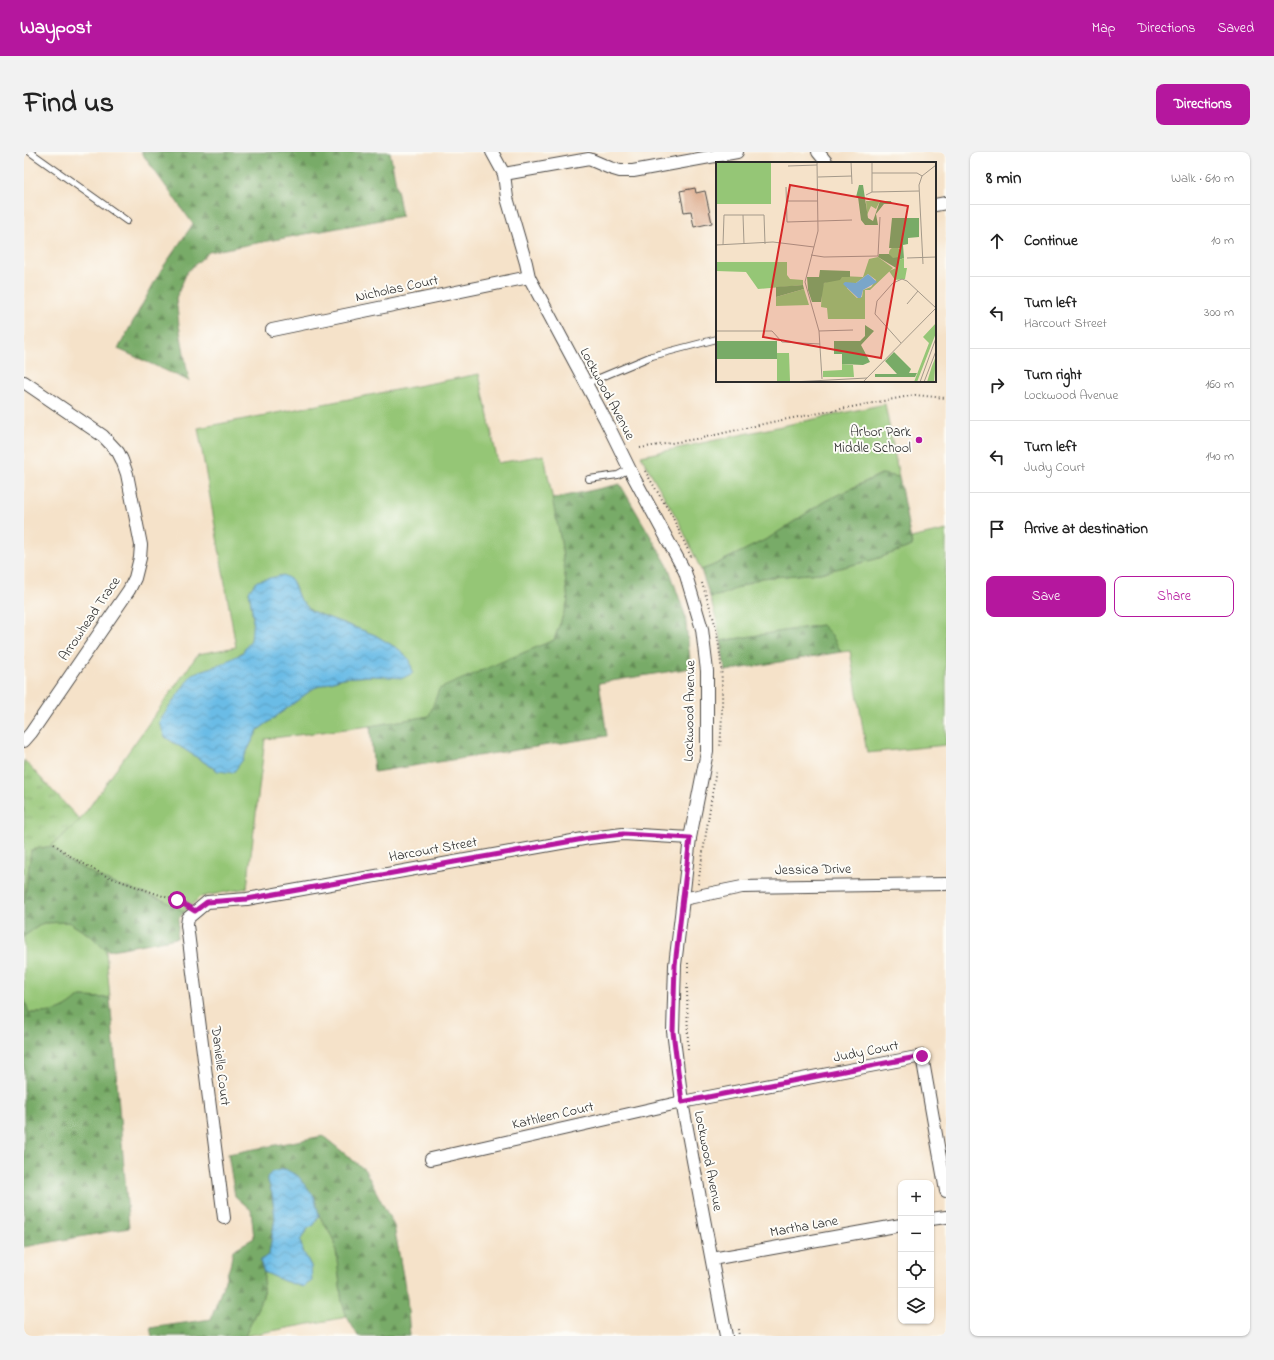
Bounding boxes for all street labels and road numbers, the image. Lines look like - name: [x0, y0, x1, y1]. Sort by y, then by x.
- street label: Nicholas Court: [354, 270, 441, 308]
- street label: Lockwood Avenue: [574, 344, 640, 444]
- street label: Arrowhead Trace: [54, 572, 126, 665]
- street label: Lockwood Avenue: [679, 659, 701, 762]
- street label: Harcourt Street: [387, 832, 479, 868]
- street label: Jessica Drive: [775, 859, 852, 881]
- street label: Danielle Court: [205, 1024, 235, 1107]
- street label: Judy Court: [832, 1035, 901, 1070]
- street label: Kathleen Court: [510, 1096, 596, 1136]
- street label: Lockwood Avenue: [688, 1109, 728, 1214]
- street label: Martha Lane: [768, 1211, 840, 1243]

